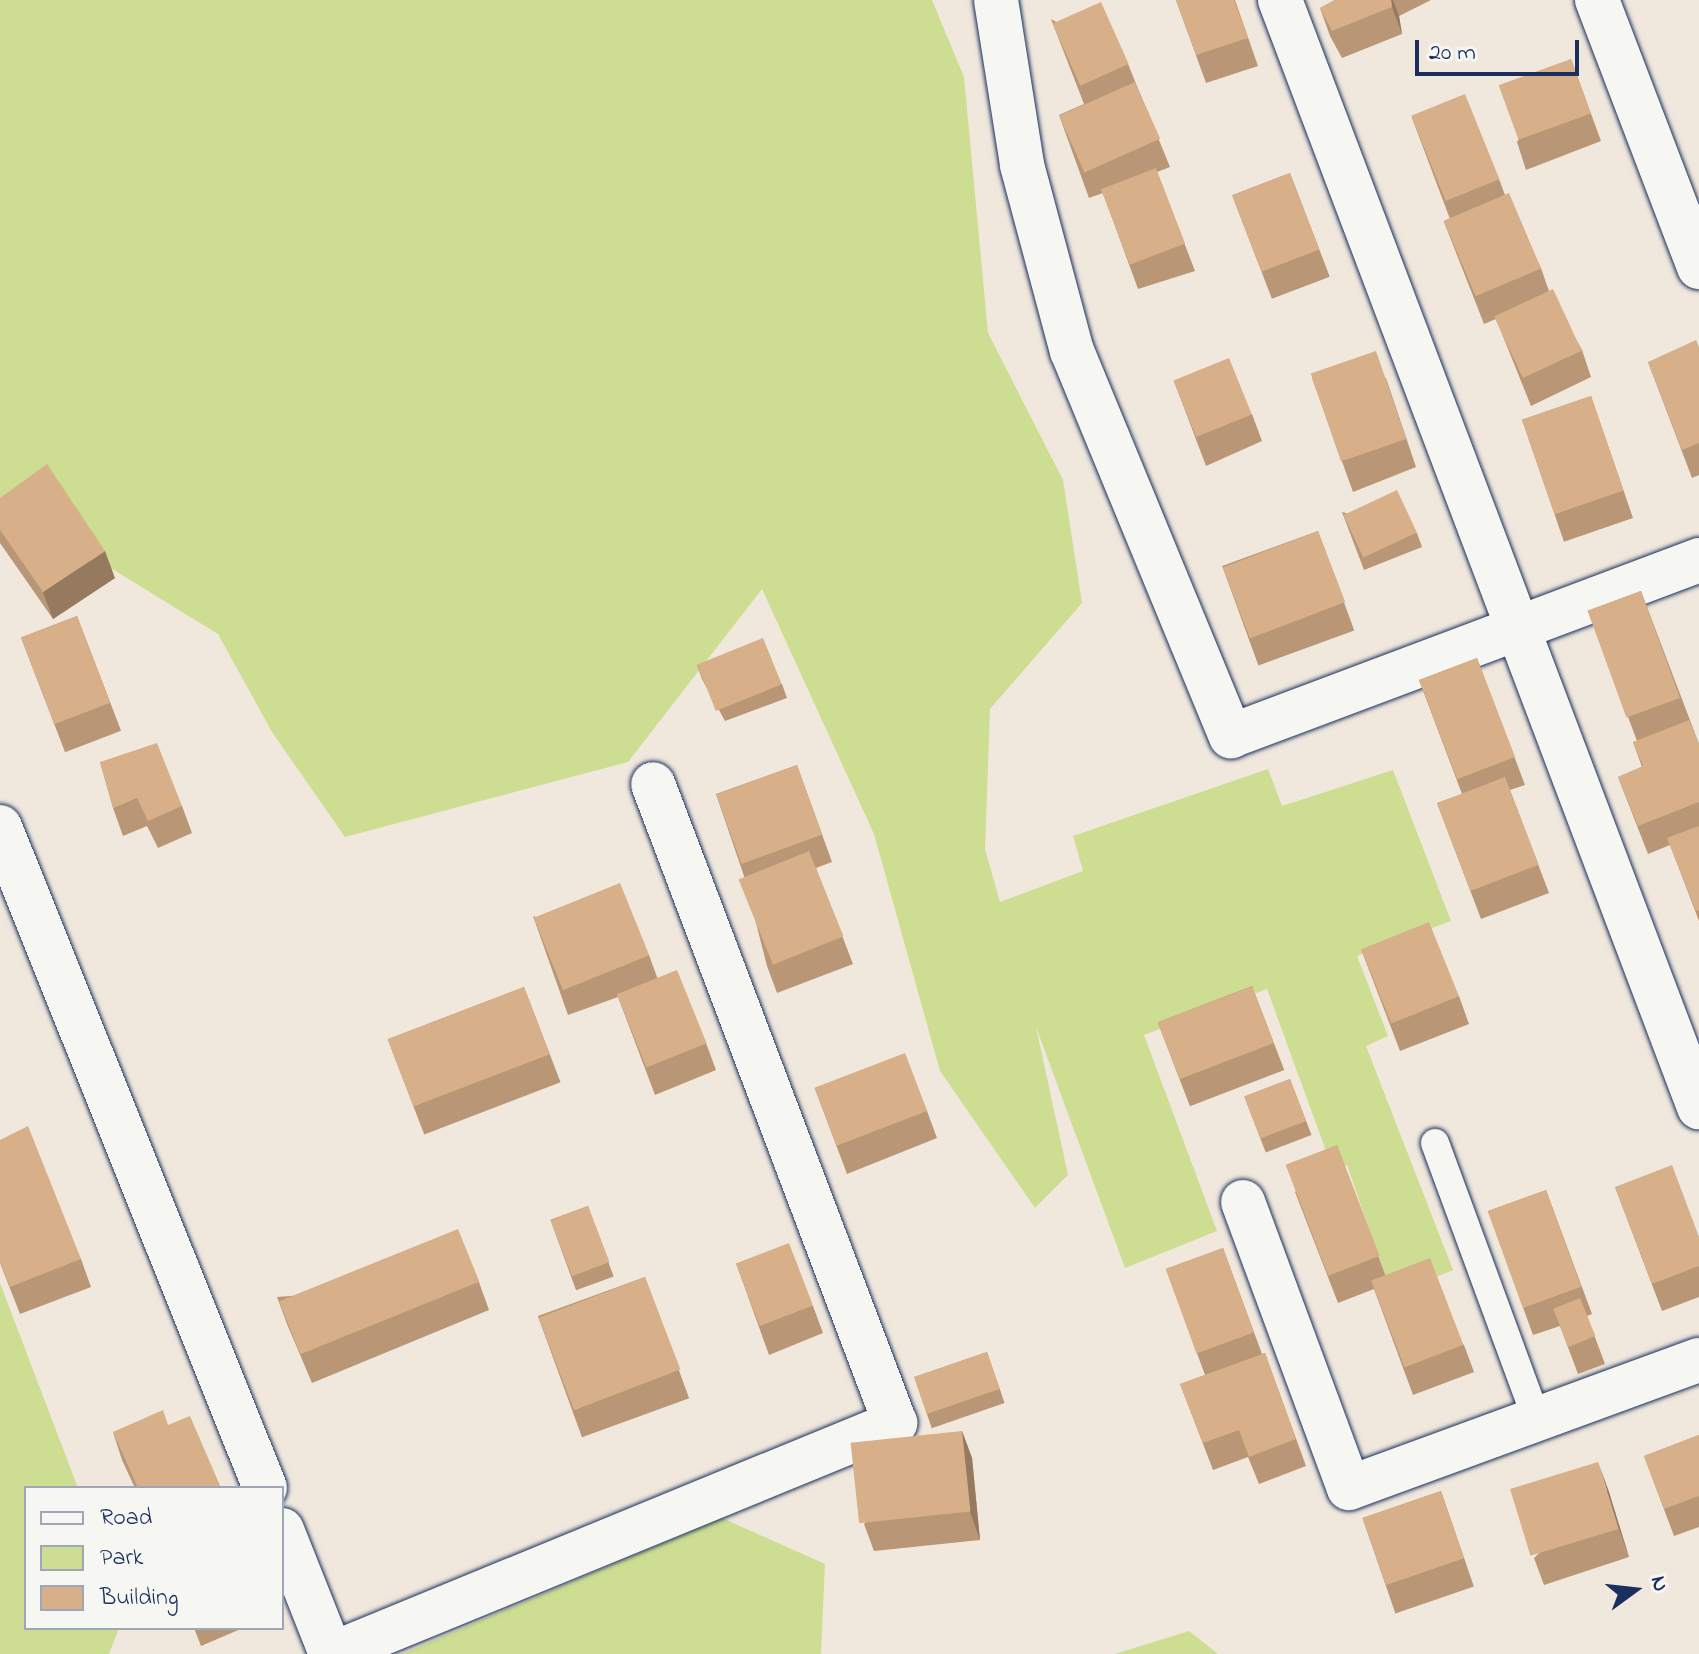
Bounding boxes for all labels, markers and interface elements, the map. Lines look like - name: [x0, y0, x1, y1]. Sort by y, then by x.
- scale bar: [1419, 24, 1583, 74]
- text: 20 m: [1429, 36, 1476, 71]
- legend: [24, 1486, 284, 1630]
- text: Road: [100, 1501, 152, 1536]
- text: Park: [100, 1541, 143, 1576]
- north arrow: [1595, 1550, 1675, 1630]
- text: N: [1641, 1572, 1676, 1595]
- text: Building: [100, 1581, 179, 1616]

